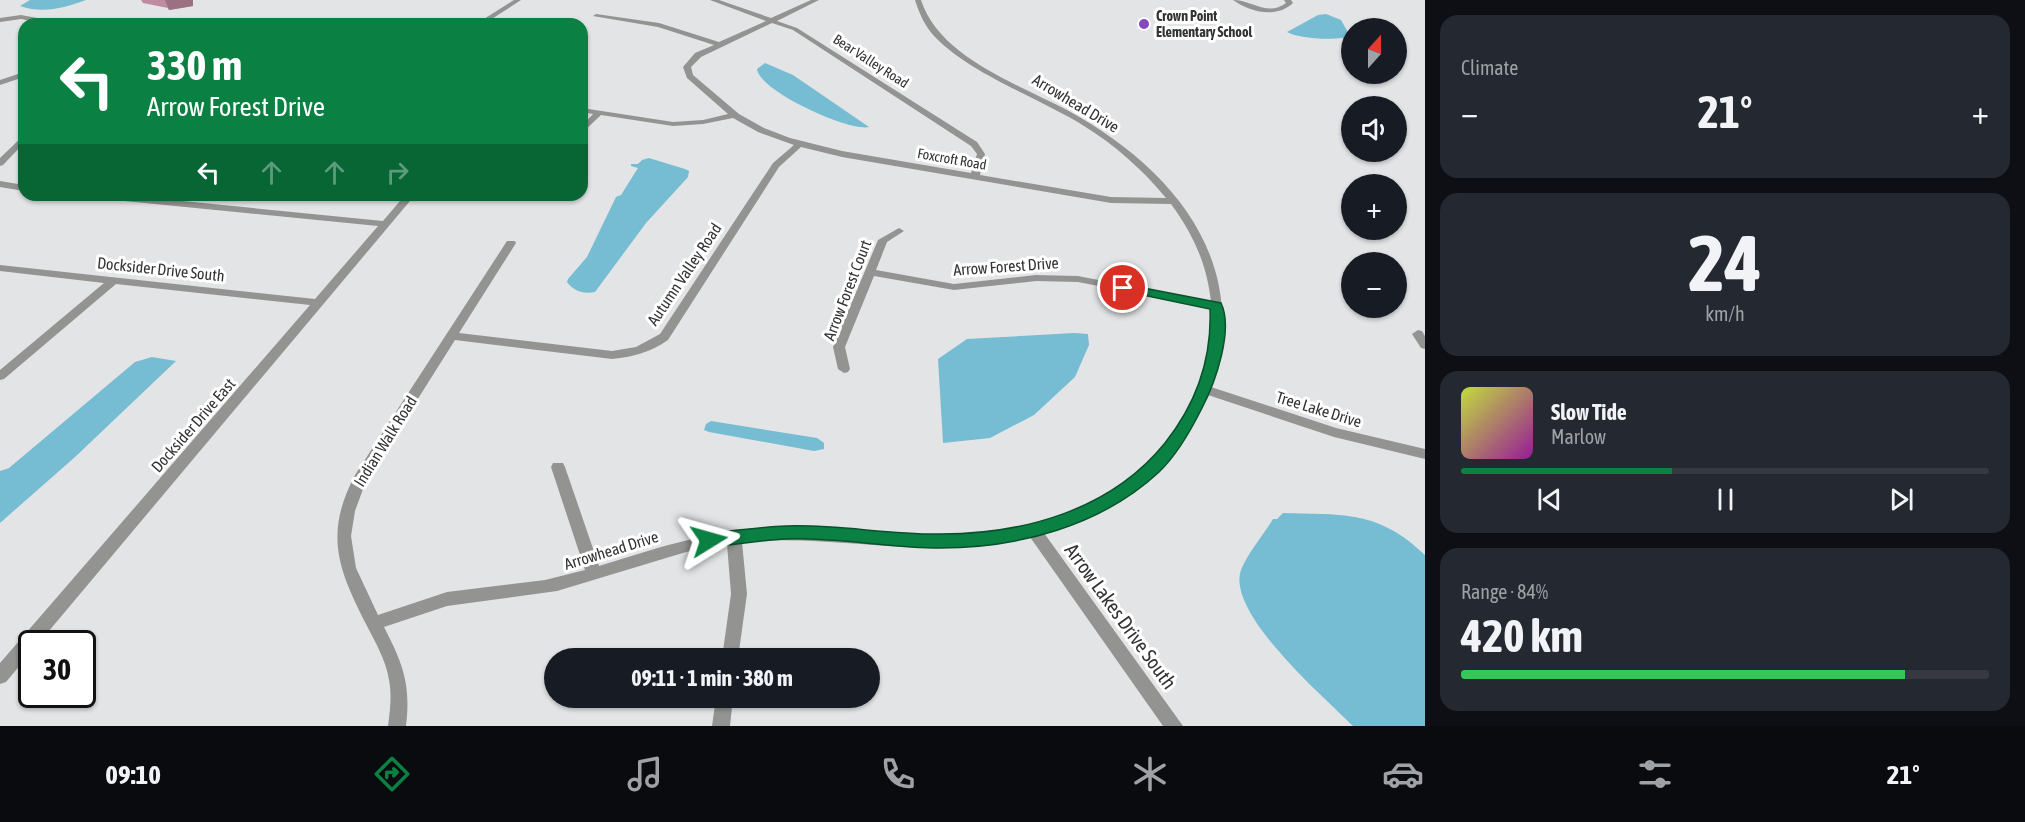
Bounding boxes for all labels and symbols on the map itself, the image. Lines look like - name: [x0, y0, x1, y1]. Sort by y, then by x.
- place label: Crown Point Elementary School: [1156, 8, 1252, 40]
- marker: Crown Point Elementary School: [1137, 17, 1151, 31]
- north arrow: [1341, 18, 1407, 84]
- street label: Bear Valley Road: [830, 31, 912, 91]
- street label: Arrowhead Drive: [1030, 70, 1122, 136]
- street label: Foxcroft Road: [916, 145, 988, 173]
- street label: Autumn Valley Road: [643, 220, 726, 329]
- street label: Arrow Forest Court: [820, 237, 875, 343]
- street label: Docksider Drive South: [96, 253, 226, 285]
- street label: Arrow Forest Drive: [953, 253, 1059, 279]
- pin: [1097, 262, 1148, 313]
- street label: Docksider Drive East: [147, 374, 239, 476]
- street label: Tree Lake Drive: [1274, 387, 1364, 431]
- street label: Indian Walk Road: [350, 393, 420, 489]
- position arrow: [677, 508, 741, 572]
- street label: Arrowhead Drive: [562, 527, 660, 573]
- street label: Arrow Lakes Drive South: [1060, 539, 1182, 693]
- speed limit sign: 30: [18, 630, 96, 708]

